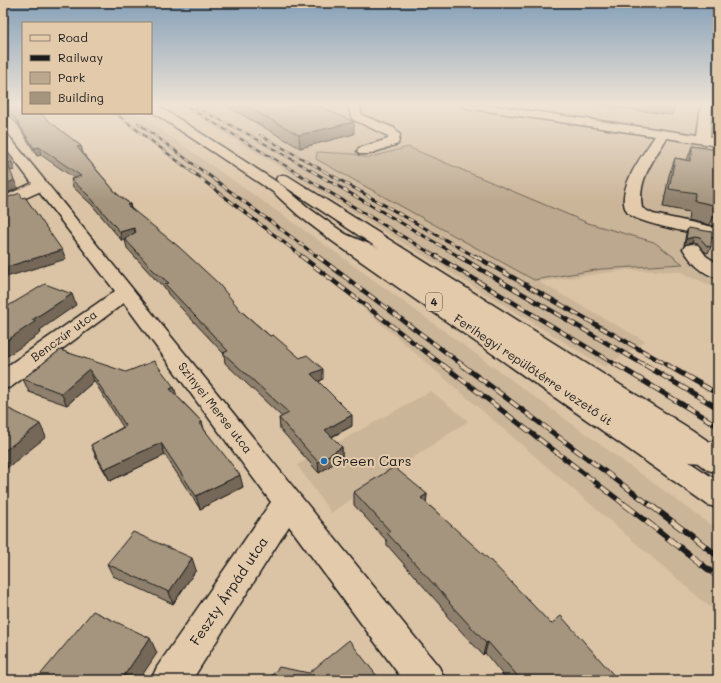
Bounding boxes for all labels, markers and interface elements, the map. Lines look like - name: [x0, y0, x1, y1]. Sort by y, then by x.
- legend: [22, 22, 152, 114]
- text: Road: [58, 29, 88, 45]
- text: Railway: [58, 49, 103, 65]
- text: Park: [58, 69, 85, 85]
- text: Building: [58, 89, 104, 105]
- road number: 4: [426, 293, 442, 311]
- street label: Benczúr utca: [27, 306, 100, 365]
- street label: Ferihegyi repülőtérre vezető út: [451, 310, 616, 428]
- street label: Szinyei Merse utca: [175, 359, 256, 456]
- place label: Green Cars: [332, 451, 412, 470]
- marker: Green Cars: [319, 456, 329, 466]
- street label: Feszty Árpád utca: [185, 533, 272, 649]

